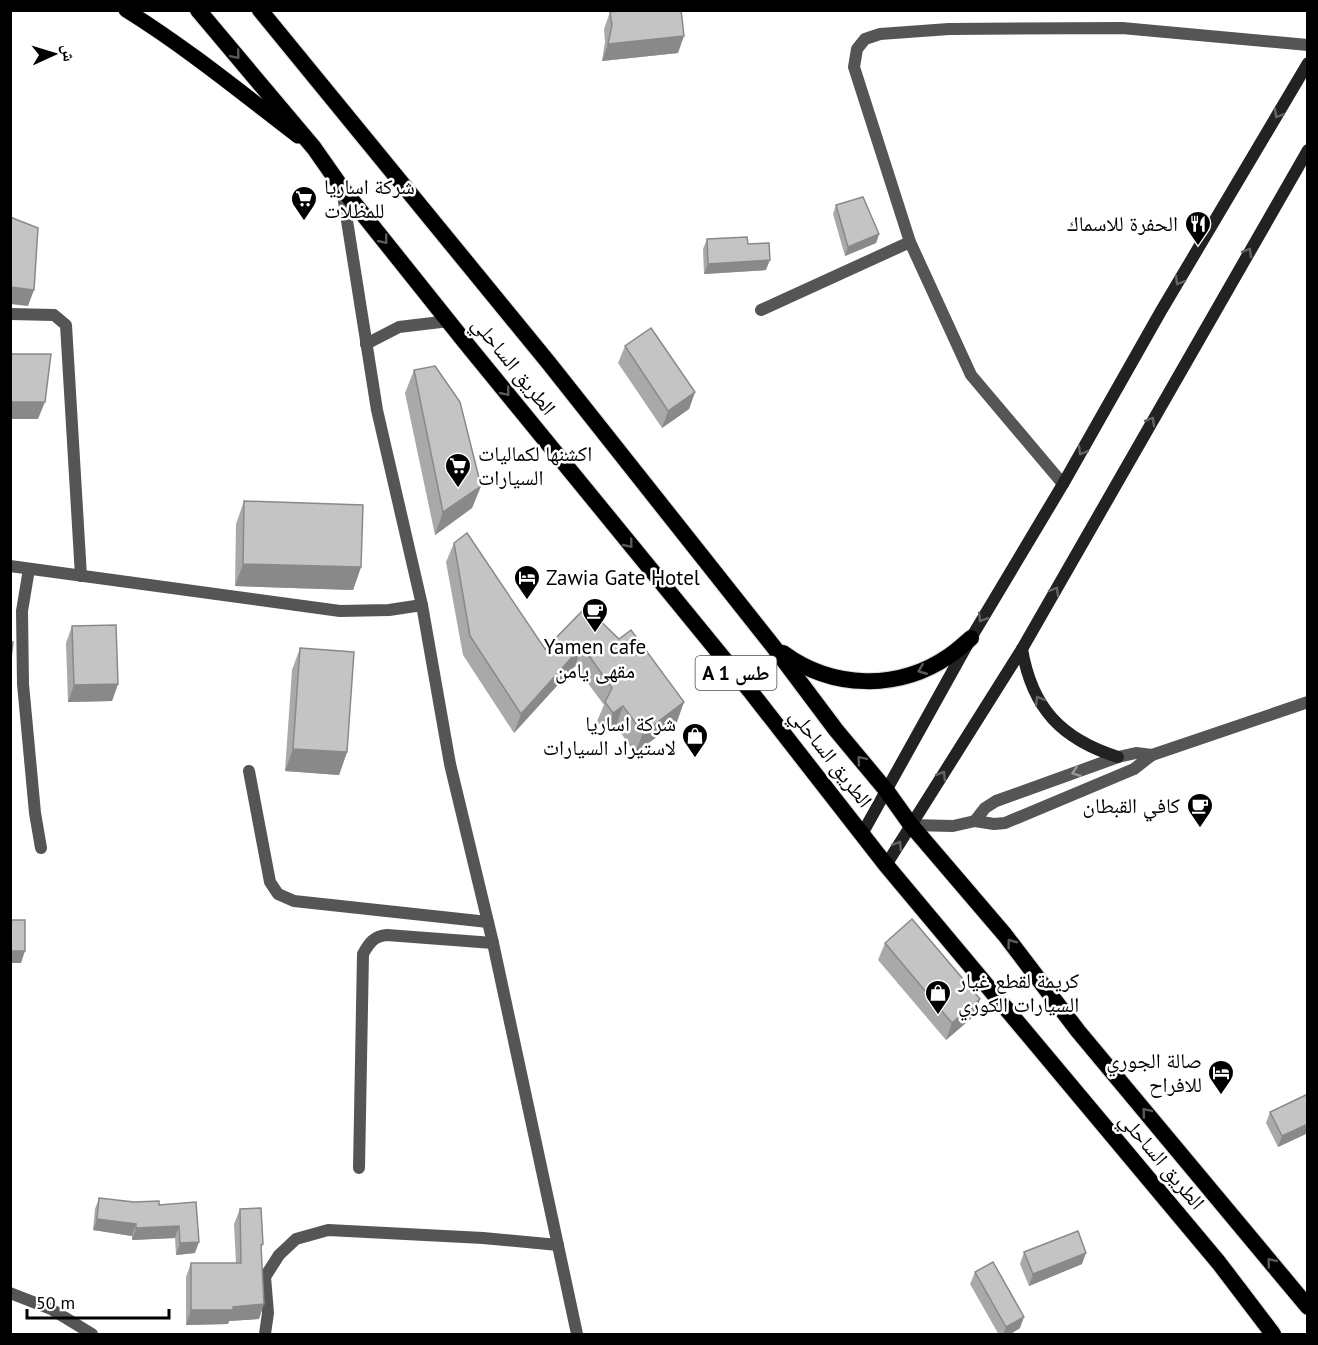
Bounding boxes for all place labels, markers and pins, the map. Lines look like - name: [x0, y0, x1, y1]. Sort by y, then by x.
- place label: شركة اساريا للمظلات: [324, 173, 415, 224]
- supermarket icon: شركة اساريا للمظلات: [289, 184, 319, 222]
- restaurant icon: الحفرة للاسماك: [1183, 209, 1213, 247]
- place label: الحفرة للاسماك: [1067, 210, 1178, 237]
- place label: اكشنها لكماليات السيارات: [478, 440, 592, 491]
- supermarket icon: اكشنها لكماليات السيارات: [443, 451, 473, 489]
- hotel icon: Zawia Gate Hotel: [512, 563, 542, 601]
- place label: Zawia Gate Hotel: [546, 564, 700, 591]
- cafe icon: Yamen cafe مقهى يامن: [580, 596, 610, 634]
- place label: Yamen cafe مقهى يامن: [544, 633, 646, 684]
- place label: شركة اساريا لاستيراد السيارات: [543, 710, 676, 761]
- shop icon: شركة اساريا لاستيراد السيارات: [680, 721, 710, 759]
- cafe icon: كافي القبطان: [1185, 791, 1215, 829]
- place label: كافي القبطان: [1083, 792, 1180, 822]
- place label: كريمة لقطع غيار السيارات الكوري: [957, 967, 1079, 1021]
- shop icon: كريمة لقطع غيار السيارات الكوري: [923, 978, 953, 1016]
- place label: صالة الجوري للافراح: [1106, 1047, 1202, 1098]
- hotel icon: صالة الجوري للافراح: [1206, 1058, 1236, 1096]

